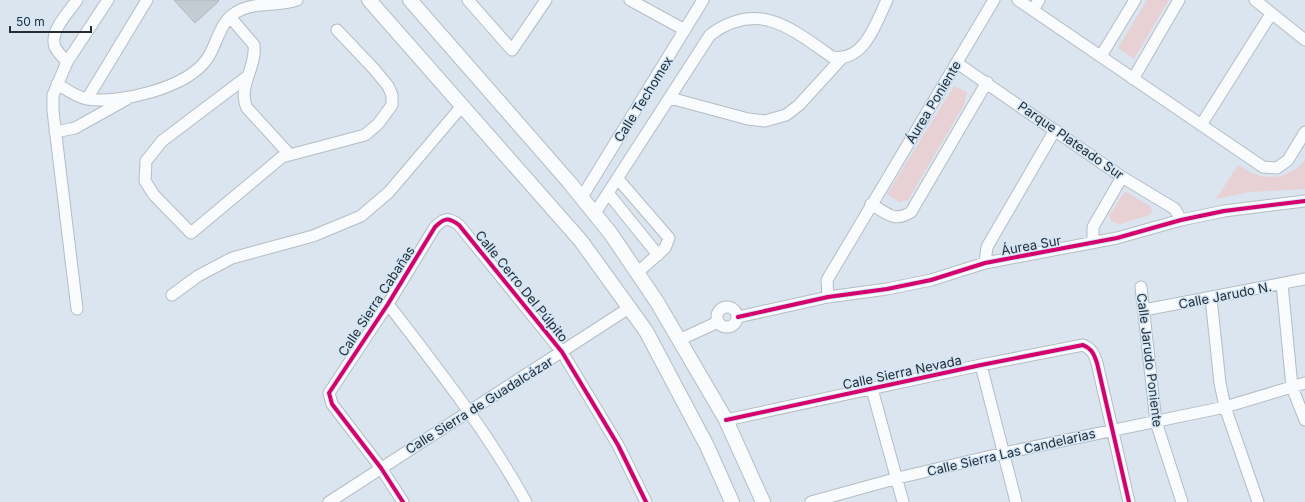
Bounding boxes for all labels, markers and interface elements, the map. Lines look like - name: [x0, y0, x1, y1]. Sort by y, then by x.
- scale bar: [10, 8, 91, 34]
- text: 50 m: [16, 14, 45, 29]
- street label: Calle Techomex: [610, 53, 676, 145]
- street label: Áurea Poniente: [902, 58, 964, 146]
- street label: Parque Plateado Sur: [1015, 97, 1127, 183]
- street label: Calle Cerro Del Púlpito: [472, 227, 572, 345]
- street label: Áurea Sur: [1000, 232, 1062, 258]
- street label: Calle Sierra Cabañas: [334, 243, 418, 359]
- street label: Calle Jarudo N.: [1177, 278, 1273, 312]
- street label: Calle Jarudo Poniente: [1134, 292, 1166, 428]
- street label: Calle Sierra Nevada: [841, 352, 963, 392]
- street label: Calle Sierra de Guadalcázar: [402, 353, 556, 457]
- street label: Calle Sierra Las Candelarias: [925, 425, 1097, 479]

